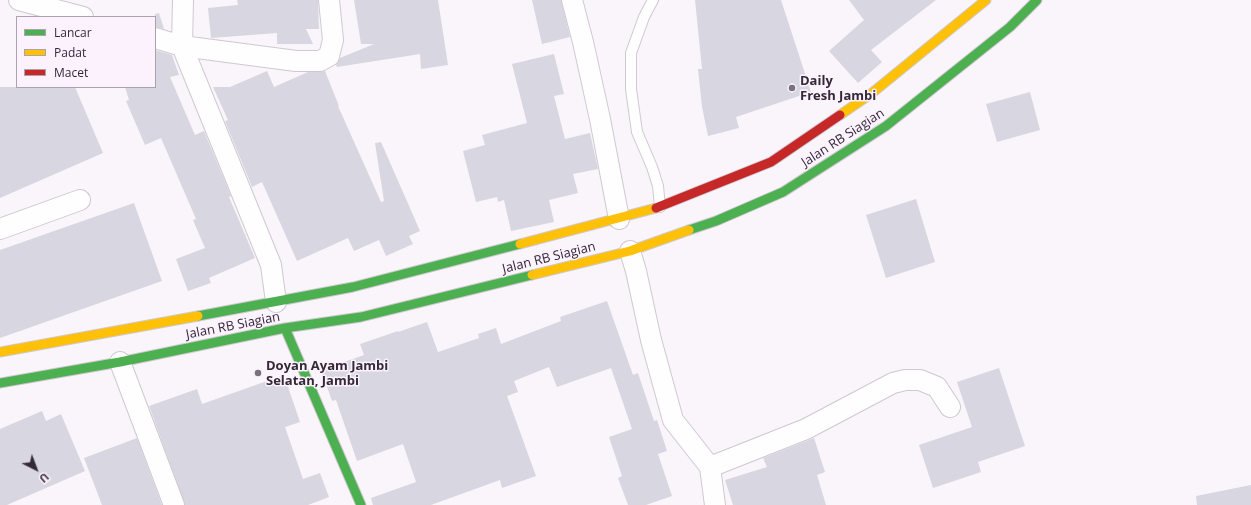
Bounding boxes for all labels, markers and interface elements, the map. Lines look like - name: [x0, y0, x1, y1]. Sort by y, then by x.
- legend: [16, 16, 156, 88]
- text: Lancar: [54, 24, 92, 41]
- text: Padat: [54, 44, 86, 61]
- text: Macet: [54, 64, 88, 81]
- place label: Daily Fresh Jambi: [800, 73, 876, 104]
- marker: Daily Fresh Jambi: [787, 83, 797, 93]
- street label: Jalan RB Siagian: [799, 105, 887, 171]
- street label: Jalan RB Siagian: [501, 239, 597, 277]
- street label: Jalan RB Siagian: [185, 309, 281, 343]
- place label: Doyan Ayam Jambi Selatan, Jambi: [266, 358, 388, 389]
- marker: Doyan Ayam Jambi Selatan, Jambi: [253, 368, 263, 378]
- north arrow: [16, 449, 56, 489]
- text: U: [36, 470, 52, 487]

